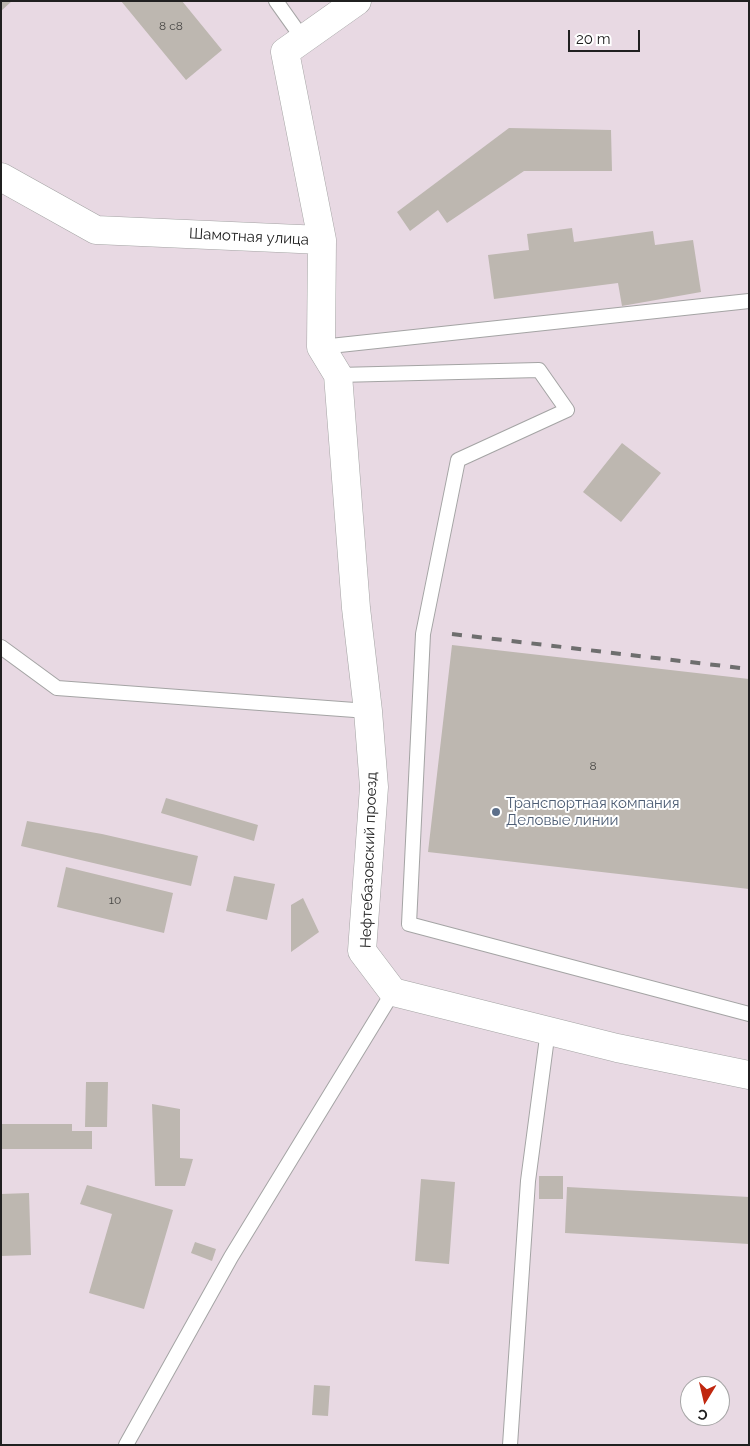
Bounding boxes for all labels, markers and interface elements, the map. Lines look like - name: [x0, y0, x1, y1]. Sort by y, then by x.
- house number: 8 с8: [159, 19, 183, 33]
- scale bar: [570, 20, 642, 52]
- text: 20 m: [576, 30, 611, 48]
- street label: Шамотная улица: [189, 225, 309, 249]
- house number: 8: [589, 759, 597, 773]
- street label: Нефтебазовский проезд: [357, 772, 381, 948]
- place label: Транспортная компания Деловые линии: [506, 794, 680, 829]
- marker: Транспортная компания Деловые линии: [490, 806, 502, 818]
- house number: 10: [109, 893, 121, 907]
- north arrow: [680, 1376, 730, 1426]
- text: С: [697, 1406, 709, 1423]

